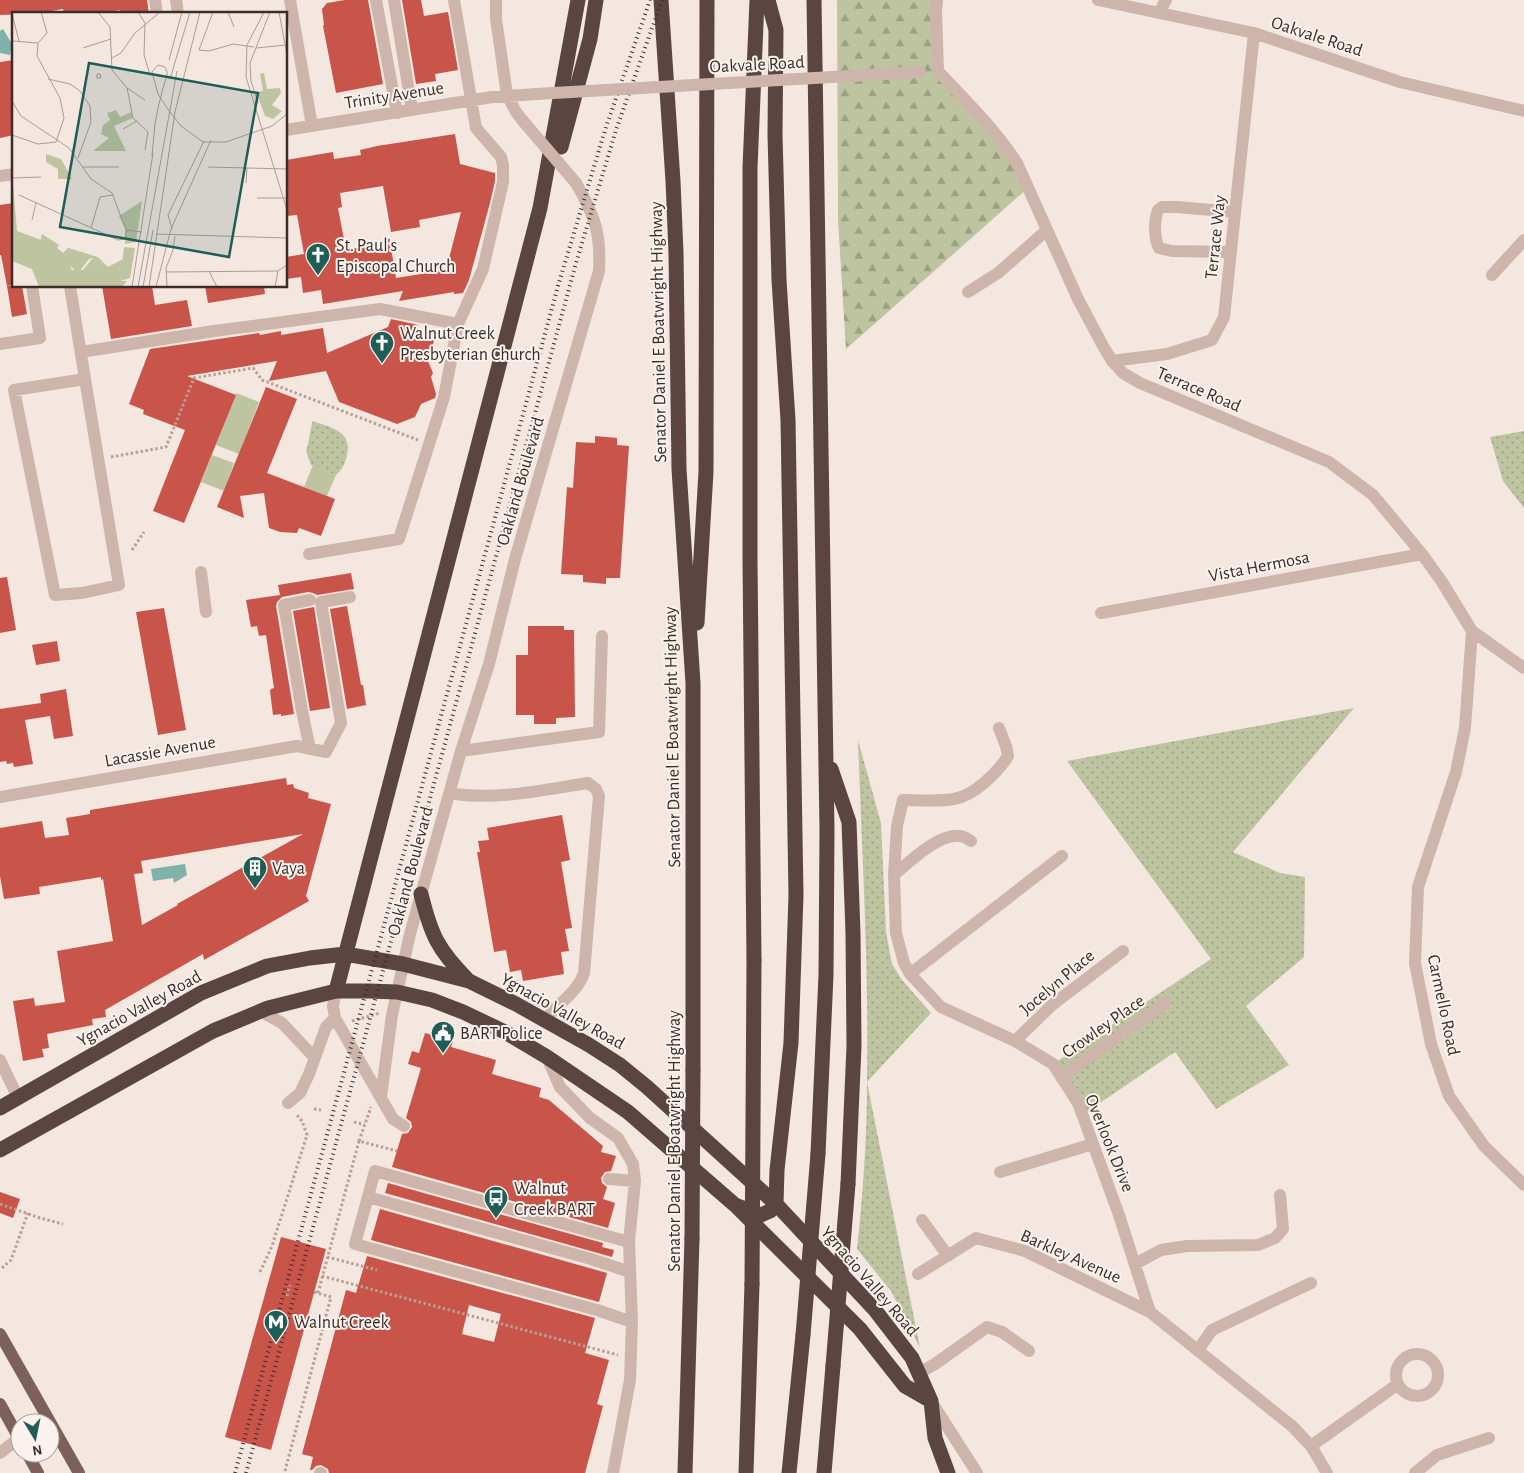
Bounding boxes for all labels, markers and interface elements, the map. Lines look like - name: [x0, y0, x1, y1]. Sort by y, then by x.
- inset map: [12, 12, 288, 288]
- street label: Oakvale Road: [1269, 14, 1365, 60]
- street label: Oakvale Road: [709, 54, 805, 76]
- street label: Trinity Avenue: [343, 79, 445, 113]
- street label: Terrace Way: [1203, 194, 1229, 280]
- street label: Senator Daniel E Boatwright Highway: [648, 201, 670, 463]
- place label: St. Paul's Episcopal Church: [336, 237, 455, 276]
- church icon: St. Paul's Episcopal Church: [305, 242, 331, 276]
- place label: Walnut Creek Presbyterian Church: [400, 325, 541, 364]
- church icon: Walnut Creek Presbyterian Church: [369, 330, 395, 364]
- street label: Terrace Road: [1154, 364, 1243, 416]
- street label: Oakland Boulevard: [494, 415, 548, 548]
- street label: Vista Hermosa: [1207, 548, 1311, 586]
- street label: Senator Daniel E Boatwright Highway: [662, 606, 684, 868]
- street label: Lacassie Avenue: [103, 733, 217, 771]
- street label: Oakland Boulevard: [385, 805, 437, 938]
- building icon: Vaya: [242, 855, 268, 889]
- place label: Vaya: [272, 860, 305, 878]
- street label: Jocelyn Place: [1017, 947, 1098, 1019]
- street label: Carmello Road: [1424, 953, 1462, 1057]
- street label: Ygnacio Valley Road: [74, 967, 205, 1050]
- street label: Ygnacio Valley Road: [497, 970, 628, 1053]
- street label: Crowley Place: [1059, 992, 1148, 1062]
- street label: Senator Daniel E Boatwright Highway: [666, 1010, 684, 1272]
- public building icon: BART Police: [430, 1020, 456, 1054]
- place label: BART Police: [460, 1025, 543, 1043]
- street label: Overlook Drive: [1081, 1092, 1137, 1195]
- place label: Walnut Creek BART: [514, 1180, 595, 1219]
- bus stop icon: Walnut Creek BART: [483, 1185, 509, 1219]
- street label: Ygnacio Valley Road: [817, 1223, 922, 1340]
- street label: Barkley Avenue: [1018, 1227, 1123, 1287]
- metro station icon: Walnut Creek: [263, 1309, 289, 1343]
- place label: Walnut Creek: [294, 1314, 389, 1332]
- north arrow: [10, 1413, 60, 1463]
- text: N: [31, 1442, 43, 1458]

